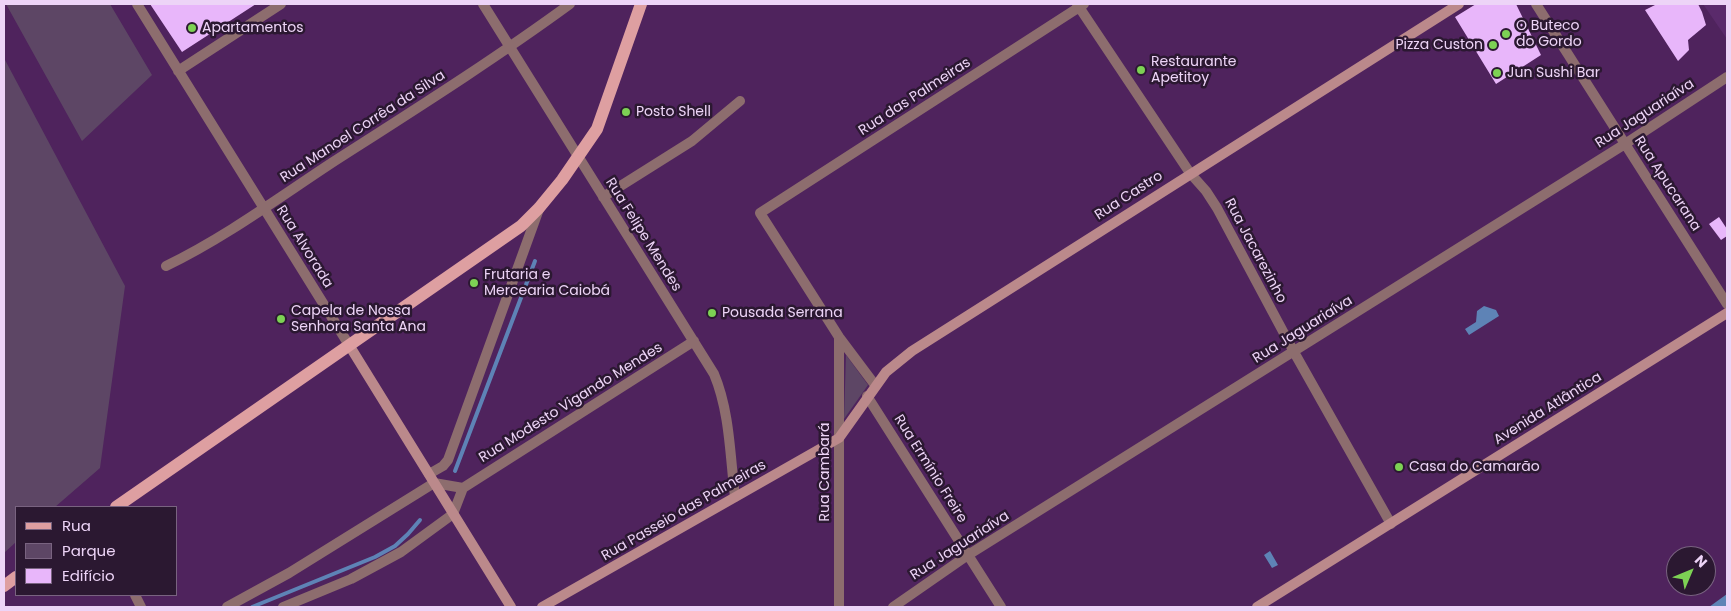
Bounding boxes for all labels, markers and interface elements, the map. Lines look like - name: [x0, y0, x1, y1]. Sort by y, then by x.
- place label: O Buteco do Gordo: [1516, 18, 1582, 50]
- place label: Apartamentos: [202, 20, 304, 36]
- marker: Apartamentos: [186, 22, 198, 34]
- marker: O Buteco do Gordo: [1500, 28, 1512, 40]
- place label: Pizza Custon: [1395, 37, 1483, 53]
- marker: Pizza Custon: [1487, 39, 1499, 51]
- street label: Rua das Palmeiras: [856, 54, 974, 140]
- place label: Restaurante Apetitoy: [1151, 54, 1236, 86]
- marker: Restaurante Apetitoy: [1135, 64, 1147, 76]
- place label: Jun Sushi Bar: [1507, 65, 1600, 81]
- street label: Rua Manoel Corrêa da Silva: [277, 67, 449, 187]
- marker: Jun Sushi Bar: [1491, 67, 1503, 79]
- street label: Rua Jaguariaíva: [1592, 76, 1698, 152]
- place label: Posto Shell: [636, 104, 711, 120]
- marker: Posto Shell: [620, 106, 632, 118]
- street label: Rua Apucarana: [1630, 133, 1704, 235]
- street label: Rua Castro: [1092, 168, 1166, 224]
- street label: Rua Felipe Mendes: [601, 175, 685, 295]
- street label: Rua Jacarezinho: [1220, 196, 1290, 306]
- street label: Rua Alvorada: [272, 203, 336, 291]
- place label: Frutaria e Mercearia Caiobá: [484, 267, 610, 300]
- marker: Frutaria e Mercearia Caiobá: [468, 277, 480, 289]
- street label: Rua Jaguariaíva: [1250, 293, 1356, 367]
- place label: Capela de Nossa Senhora Santa Ana: [291, 303, 426, 336]
- place label: Pousada Serrana: [722, 305, 843, 321]
- marker: Pousada Serrana: [706, 307, 718, 319]
- marker: Capela de Nossa Senhora Santa Ana: [275, 313, 287, 325]
- street label: Rua Modesto Vigando Mendes: [476, 339, 666, 467]
- street label: Avenida Atlântica: [1491, 369, 1605, 449]
- street label: Rua Ermínio Freire: [890, 412, 970, 526]
- street label: Rua Cambará: [817, 423, 833, 521]
- street label: Rua Passeio das Palmeiras: [599, 457, 769, 565]
- place label: Casa do Camarão: [1409, 459, 1540, 475]
- marker: Casa do Camarão: [1393, 461, 1405, 473]
- legend: [15, 506, 178, 596]
- street label: Rua Jaguariaíva: [907, 508, 1013, 584]
- text: Rua: [62, 515, 91, 536]
- text: Parque: [62, 540, 115, 561]
- north arrow: [1666, 546, 1716, 596]
- text: N: [1690, 550, 1712, 572]
- text: Edifício: [62, 565, 115, 586]

